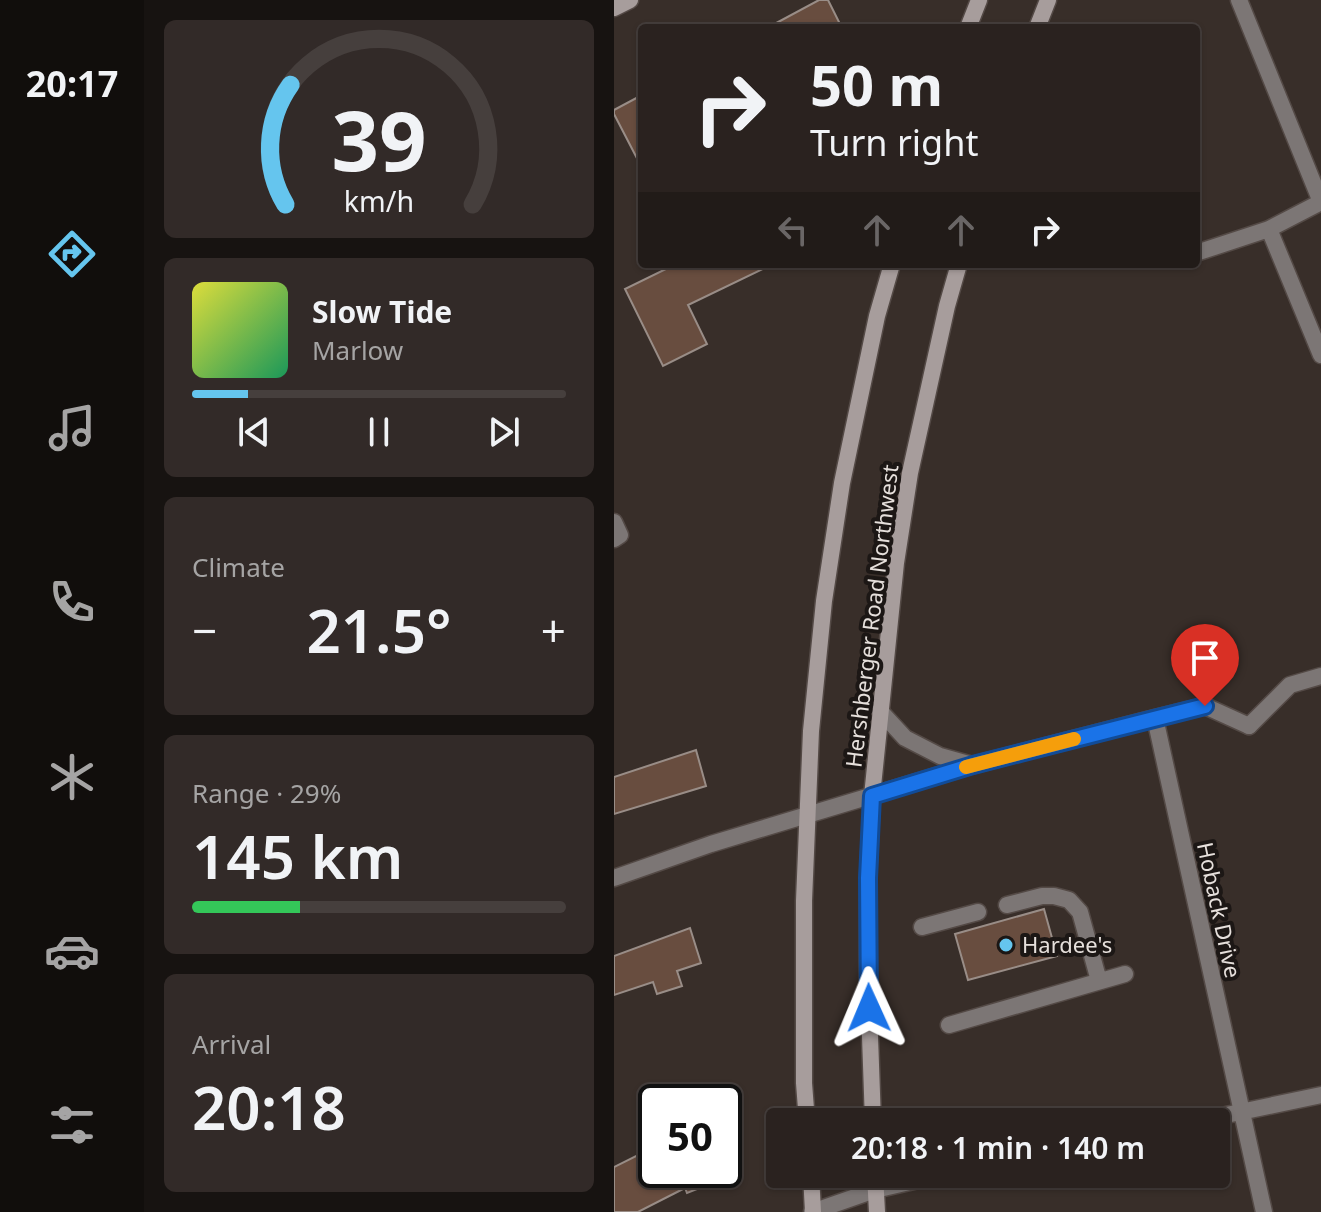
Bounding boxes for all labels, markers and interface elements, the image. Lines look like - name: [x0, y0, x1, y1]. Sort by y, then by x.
- text: 50 m: [810, 46, 943, 122]
- icon: right: [678, 56, 782, 160]
- text: 20:17: [26, 59, 118, 108]
- text: 39: [331, 82, 427, 195]
- text: Turn right: [810, 118, 978, 167]
- text: km/h: [344, 181, 414, 220]
- icon: left: [771, 208, 815, 252]
- icon: ahead: [855, 208, 899, 252]
- icon: ahead: [939, 208, 983, 252]
- icon: right: [1023, 208, 1067, 252]
- icon: directions: [44, 226, 100, 282]
- text: Slow Tide: [312, 291, 452, 332]
- text: Marlow: [312, 332, 403, 368]
- icon: music: [44, 400, 100, 456]
- icon: previous: [232, 410, 276, 454]
- icon: pause: [357, 410, 401, 454]
- icon: next: [482, 410, 526, 454]
- street label: Hershberger Road Northwest: [838, 463, 904, 769]
- text: Climate: [192, 549, 285, 585]
- icon: phone: [44, 574, 100, 630]
- text: 21.5°: [306, 589, 452, 671]
- text: −: [192, 600, 217, 660]
- text: +: [541, 600, 566, 660]
- pin: [1171, 624, 1239, 706]
- icon: arrive: [1183, 636, 1227, 680]
- icon: climate: [44, 749, 100, 805]
- text: Range · 29%: [192, 775, 341, 811]
- text: 145 km: [192, 815, 403, 897]
- street label: Hoback Drive: [1191, 839, 1249, 980]
- icon: car: [44, 923, 100, 979]
- place label: Hardee's: [1022, 929, 1112, 959]
- marker: Hardee's: [997, 936, 1015, 954]
- position arrow: [827, 966, 911, 1050]
- text: Arrival: [192, 1026, 271, 1062]
- text: 20:18: [192, 1066, 346, 1148]
- speed limit sign: 50: [638, 1084, 742, 1188]
- icon: filters: [44, 1097, 100, 1153]
- text: 20:18 · 1 min · 140 m: [851, 1127, 1145, 1168]

